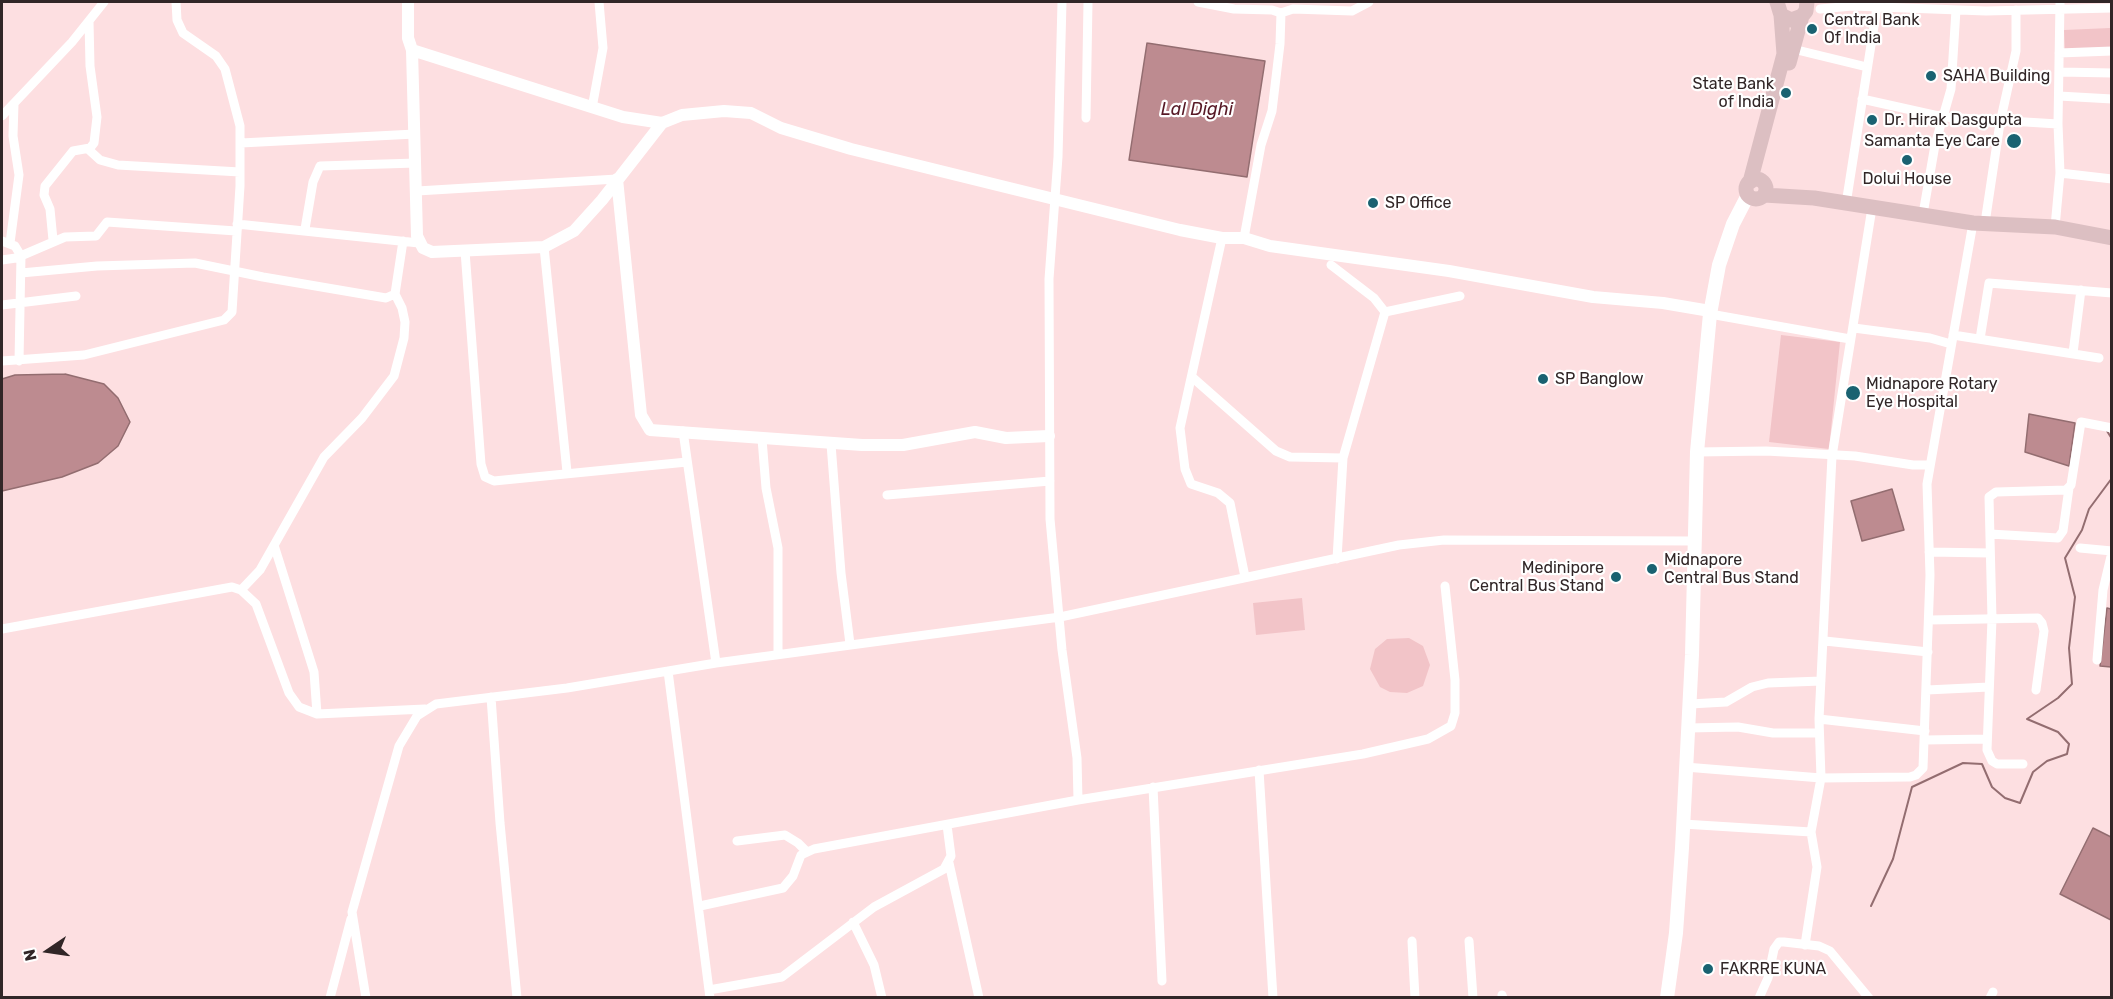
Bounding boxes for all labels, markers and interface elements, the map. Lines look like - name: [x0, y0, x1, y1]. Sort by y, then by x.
- place label: Central Bank Of India: [1824, 10, 1920, 48]
- marker: Central Bank Of India: [1805, 22, 1819, 36]
- place label: SAHA Building: [1943, 66, 2050, 86]
- marker: SAHA Building: [1924, 69, 1938, 83]
- place label: State Bank of India: [1692, 74, 1774, 112]
- marker: State Bank of India: [1779, 86, 1793, 100]
- water label: Lal Dighi: [1161, 99, 1233, 121]
- place label: Dr. Hirak Dasgupta: [1884, 110, 2022, 130]
- marker: Dr. Hirak Dasgupta: [1865, 113, 1879, 127]
- place label: Samanta Eye Care: [1864, 131, 2000, 151]
- marker: Samanta Eye Care: [2005, 132, 2023, 150]
- marker: Dolui House: [1900, 153, 1914, 167]
- place label: Dolui House: [1863, 169, 1951, 189]
- place label: SP Office: [1385, 193, 1451, 213]
- marker: SP Office: [1366, 196, 1380, 210]
- place label: SP Banglow: [1555, 369, 1644, 389]
- marker: SP Banglow: [1536, 372, 1550, 386]
- place label: Midnapore Rotary Eye Hospital: [1866, 374, 1998, 412]
- marker: Midnapore Rotary Eye Hospital: [1844, 384, 1862, 402]
- place label: Midnapore Central Bus Stand: [1664, 550, 1799, 588]
- place label: Medinipore Central Bus Stand: [1469, 558, 1604, 596]
- marker: Midnapore Central Bus Stand: [1645, 562, 1659, 576]
- marker: Medinipore Central Bus Stand: [1609, 570, 1623, 584]
- north arrow: [18, 921, 78, 981]
- text: N: [19, 947, 41, 963]
- place label: FAKRRE KUNA: [1720, 959, 1826, 979]
- marker: FAKRRE KUNA: [1701, 962, 1715, 976]

